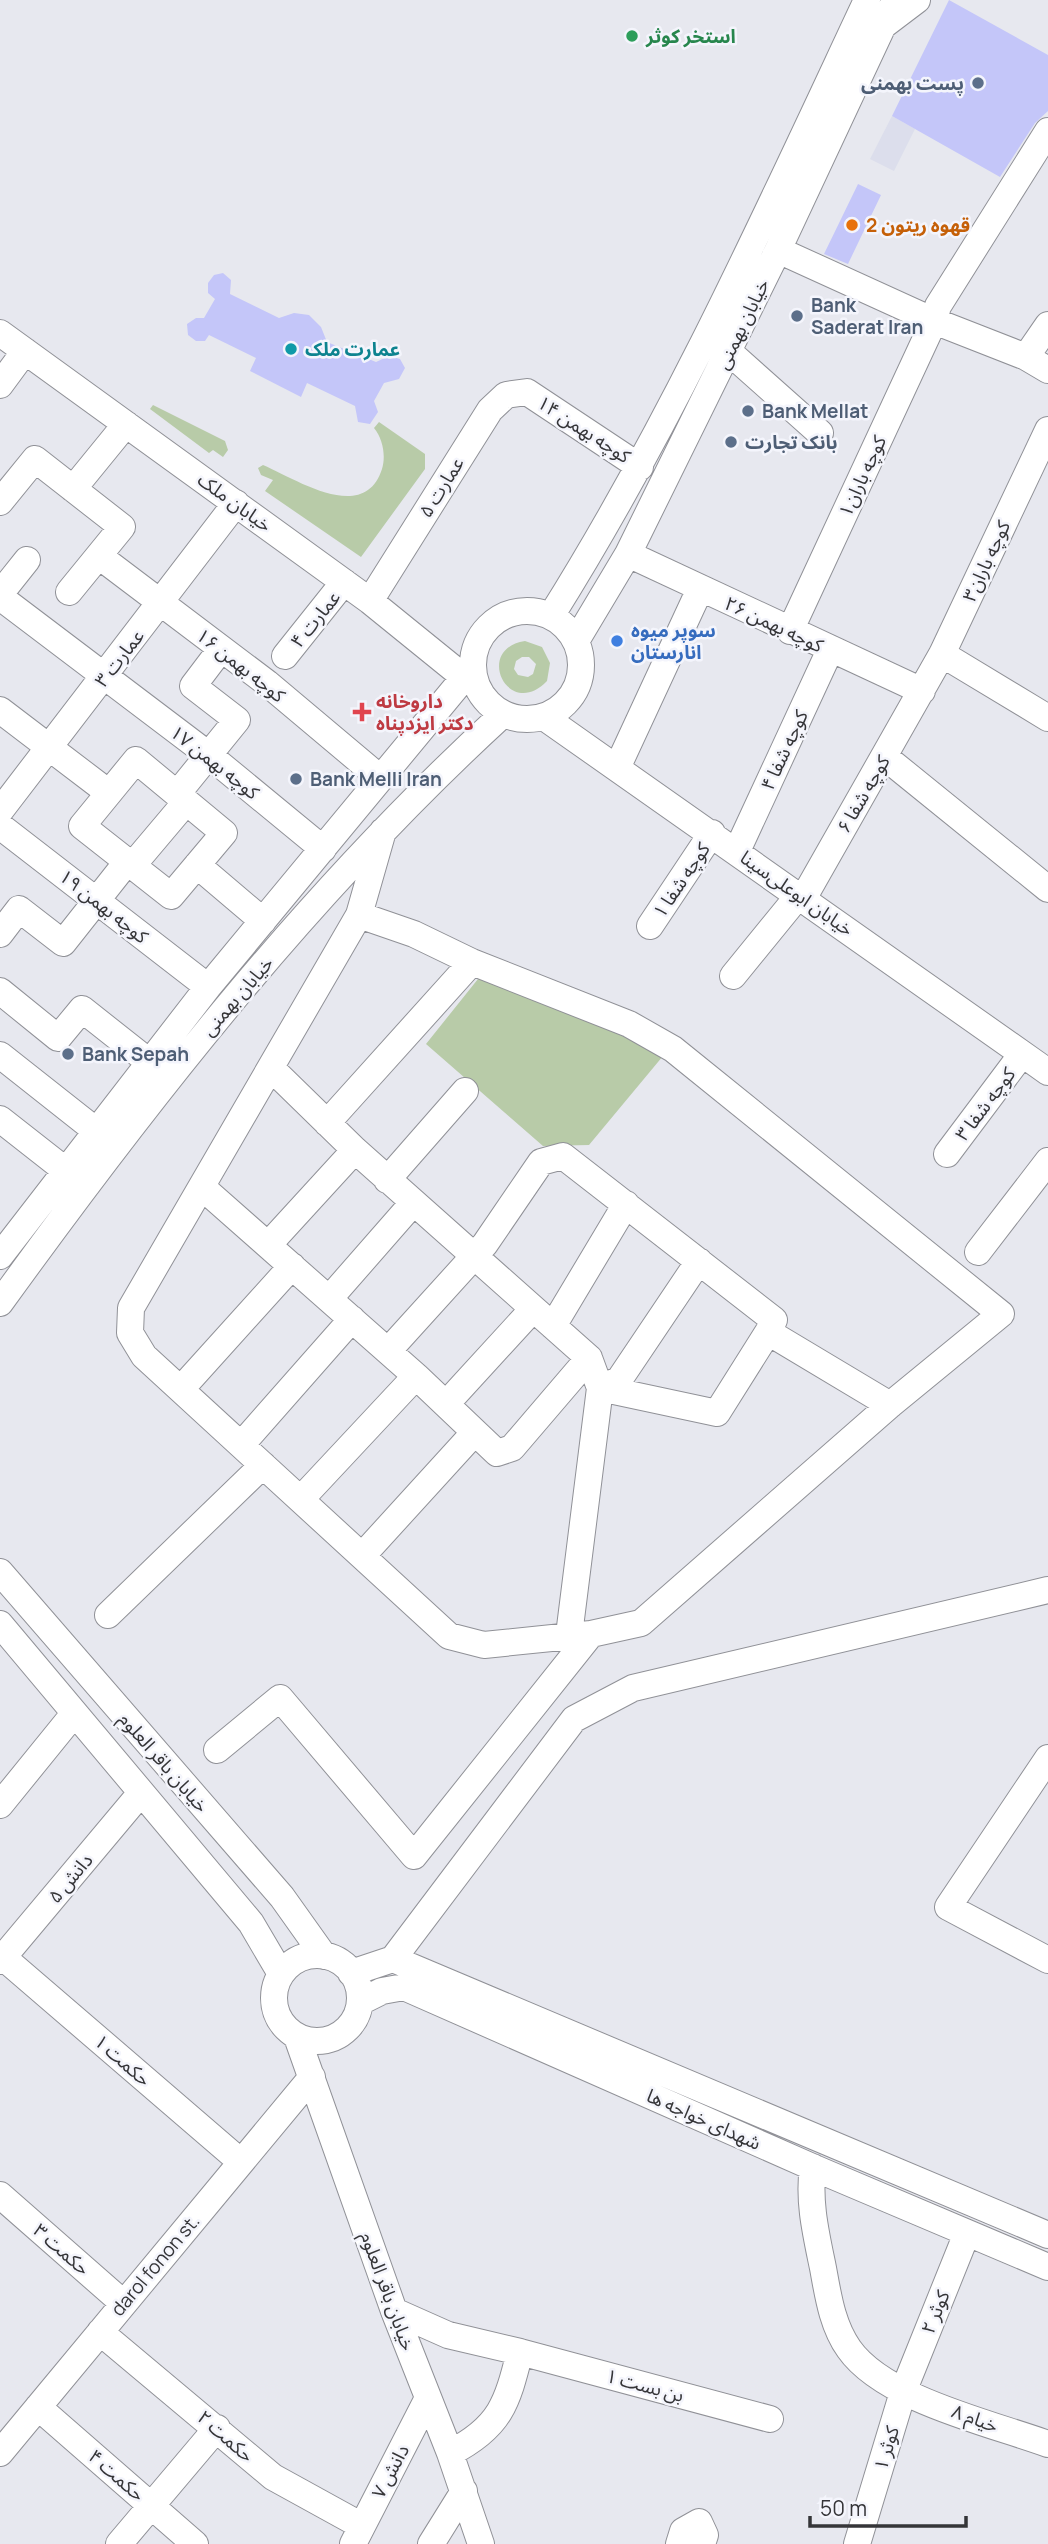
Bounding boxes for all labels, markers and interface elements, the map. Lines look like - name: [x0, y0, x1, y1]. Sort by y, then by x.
- place label: استخر کوثر: [645, 23, 736, 49]
- marker: استخر کوثر: [624, 28, 640, 44]
- place label: پست بهمنی: [861, 70, 964, 96]
- marker: پست بهمنی: [970, 75, 986, 91]
- place label: قهوه ریتون 2: [866, 212, 970, 238]
- marker: قهوه ریتون 2: [844, 217, 860, 233]
- street label: خیابان بهمنی: [709, 274, 775, 374]
- place label: Bank Saderat Iran: [811, 292, 923, 340]
- marker: Bank Saderat Iran: [789, 308, 805, 324]
- place label: عمارت ملک: [305, 336, 400, 362]
- marker: عمارت ملک: [283, 341, 299, 357]
- street label: کوچه بهمن ۱۴: [532, 389, 637, 469]
- place label: Bank Mellat: [762, 398, 868, 424]
- marker: Bank Mellat: [740, 403, 756, 419]
- place label: بانک تجارت: [745, 429, 838, 455]
- street label: کوچه باران۱: [832, 430, 893, 521]
- marker: بانک تجارت: [723, 434, 739, 450]
- street label: عمارت ۵: [412, 452, 470, 522]
- street label: خیابان ملک: [193, 466, 277, 538]
- street label: کوچه باران۳: [956, 515, 1017, 606]
- street label: عمارت ۴: [284, 585, 346, 653]
- street label: کوچه بهمن ۲۶: [720, 590, 829, 659]
- place label: سوپر میوه انارستان: [631, 617, 716, 665]
- street label: کوچه بهمن ۱۶: [191, 622, 292, 709]
- street label: عمارت ۳: [88, 624, 150, 692]
- marker: سوپر میوه انارستان: [609, 633, 625, 649]
- place label: داروخانه دکتر ایزدپناه: [376, 688, 474, 736]
- marker: داروخانه دکتر ایزدپناه: [354, 704, 370, 720]
- street label: کوچه شفا ۴: [754, 705, 814, 794]
- street label: کوچه بهمن ۱۷: [165, 719, 266, 806]
- street label: کوچه شفا ۶: [830, 749, 896, 838]
- place label: Bank Melli Iran: [310, 766, 442, 792]
- marker: Bank Melli Iran: [288, 771, 304, 787]
- street label: کوچه شفا ۱: [646, 836, 716, 923]
- street label: خیابان ابوعلی‌سینا: [735, 844, 859, 942]
- street label: کوچه بهمن ۱۹: [54, 863, 155, 950]
- street label: خیابان بهمنی: [195, 951, 279, 1041]
- place label: Bank Sepah: [82, 1041, 189, 1067]
- marker: Bank Sepah: [60, 1046, 76, 1062]
- street label: کوچه شفا ۳: [949, 1061, 1022, 1146]
- street label: خیابان باقر العلوم: [112, 1706, 215, 1819]
- street label: دانش ۵: [42, 1848, 98, 1908]
- street label: حکمت ۱: [89, 2028, 157, 2092]
- street label: شهدای خواجه ها: [643, 2082, 765, 2156]
- street label: darol fonon st.: [105, 2209, 205, 2321]
- street label: حکمت ۳: [28, 2217, 96, 2281]
- street label: خیابان باقر العلوم: [353, 2228, 422, 2355]
- street label: کوثر ۲: [915, 2285, 956, 2338]
- street label: بن بست ۱: [603, 2362, 687, 2408]
- street label: خیام ۸: [947, 2398, 1002, 2440]
- street label: حکمت ۲: [192, 2404, 260, 2468]
- street label: کوثر ۱: [867, 2422, 905, 2473]
- street label: دانش ۷: [365, 2440, 415, 2502]
- street label: حکمت ۴: [83, 2443, 151, 2507]
- scale bar: [810, 2484, 966, 2528]
- text: 50 m: [820, 2494, 867, 2522]

